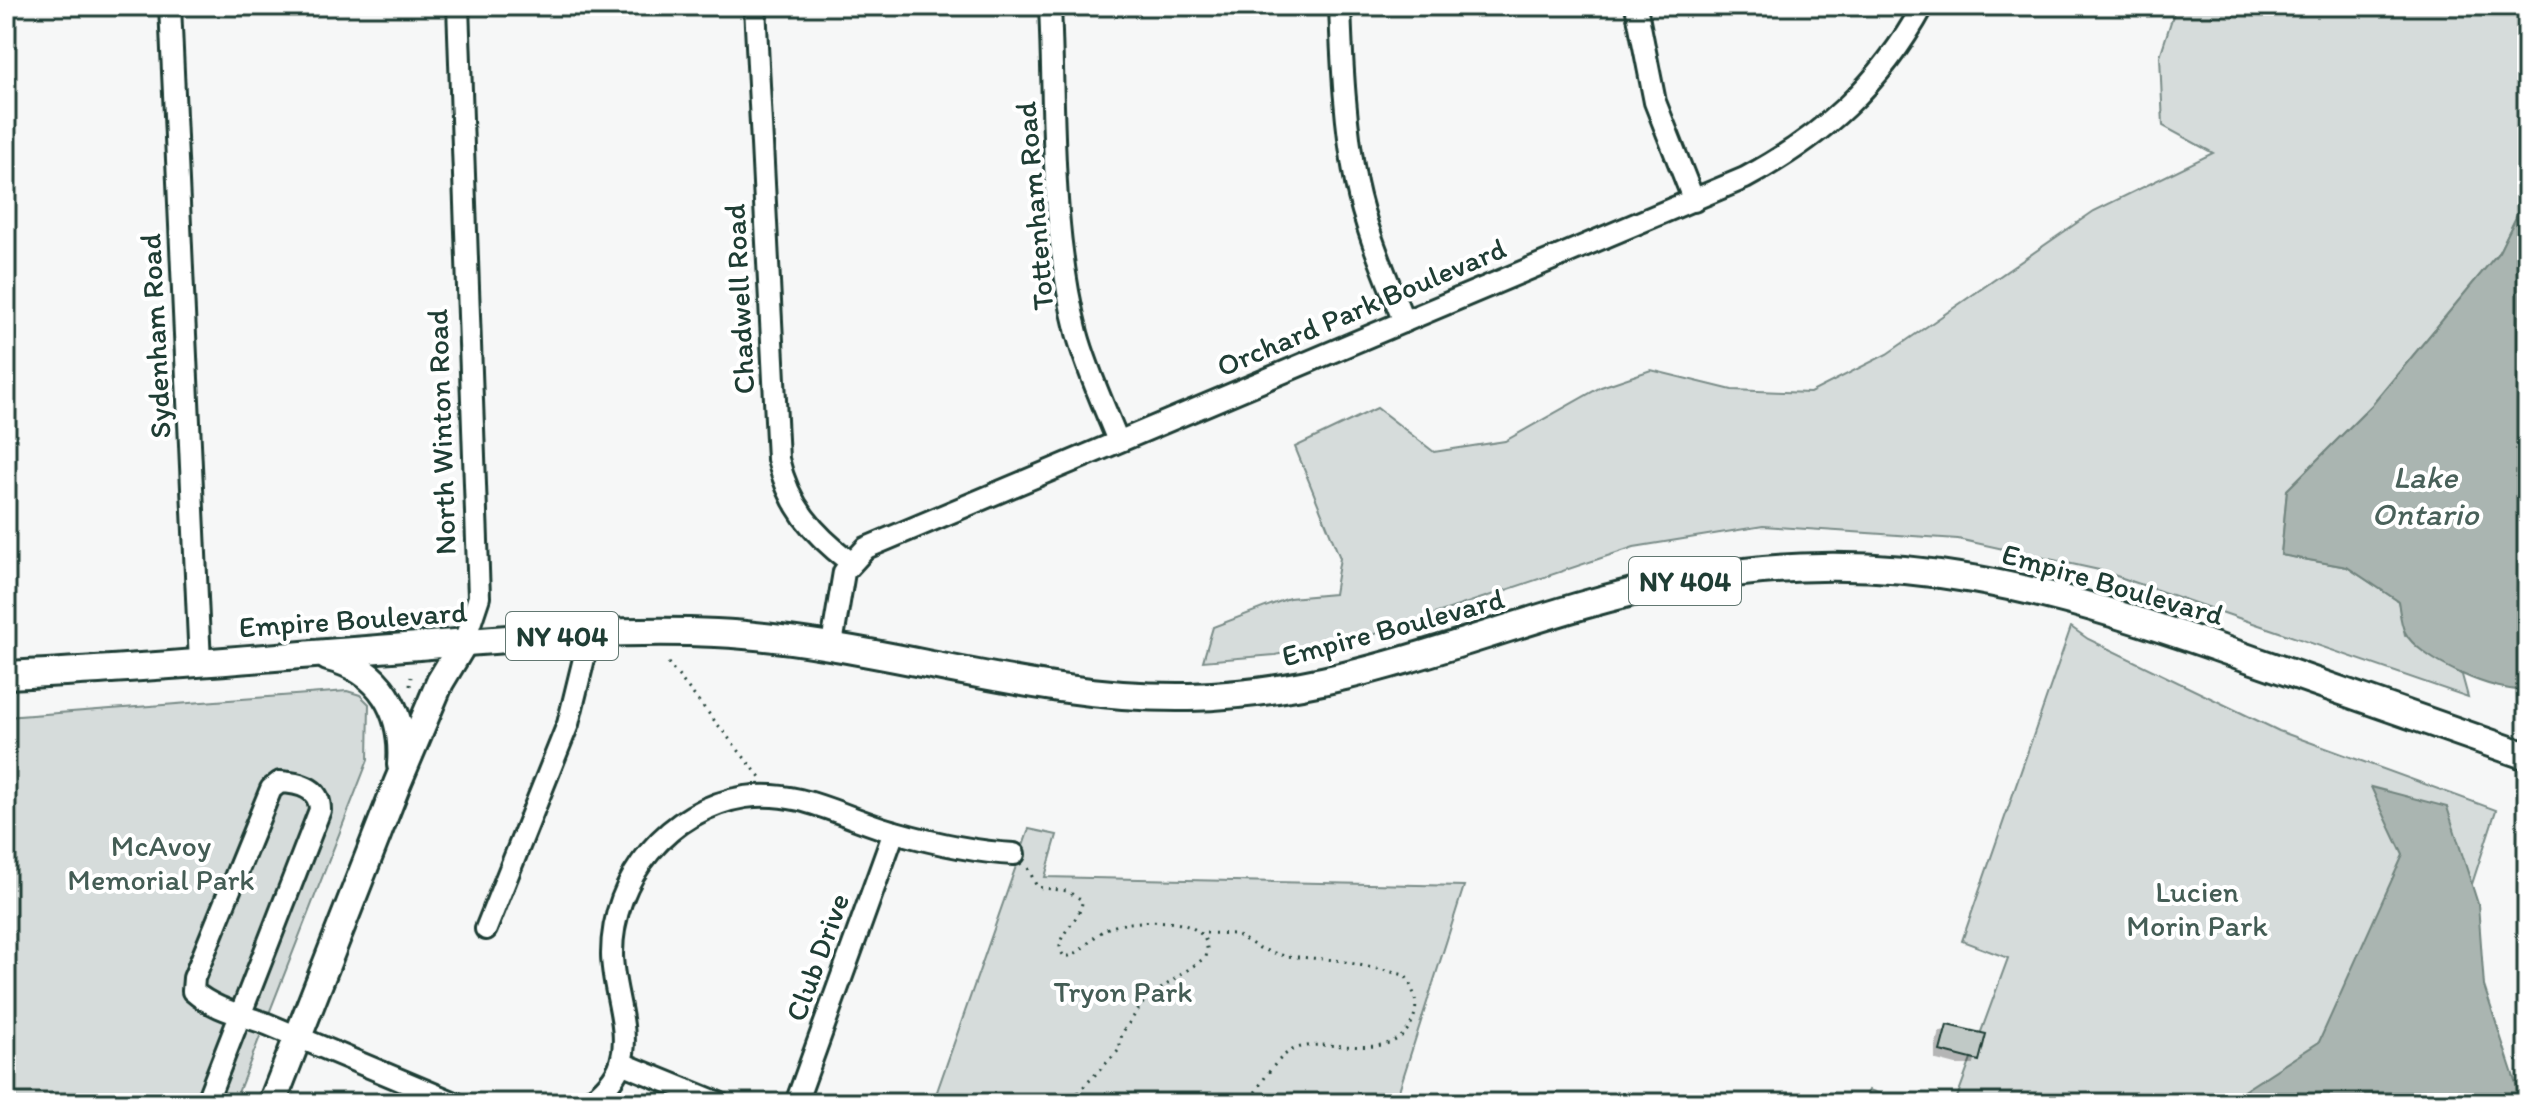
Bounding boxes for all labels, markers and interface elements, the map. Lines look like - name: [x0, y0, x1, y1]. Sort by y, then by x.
- street label: Tottenham Road: [1006, 100, 1062, 312]
- street label: Chadwell Road: [716, 203, 762, 395]
- street label: Orchard Park Boulevard: [1211, 229, 1511, 385]
- street label: Sydenham Road: [131, 233, 179, 439]
- street label: North Winton Road: [418, 308, 464, 556]
- water label: Lake Ontario: [2371, 458, 2480, 533]
- street label: Empire Boulevard: [1998, 535, 2229, 633]
- road number: NY 404: [1629, 557, 1741, 605]
- street label: Empire Boulevard: [1278, 579, 1509, 675]
- street label: Empire Boulevard: [237, 593, 469, 645]
- road number: NY 404: [506, 612, 618, 660]
- park label: McAvoy Memorial Park: [67, 827, 255, 898]
- park label: Lucien Morin Park: [2126, 873, 2268, 944]
- street label: Club Drive: [777, 888, 857, 1026]
- park label: Tryon Park: [1054, 973, 1192, 1010]

